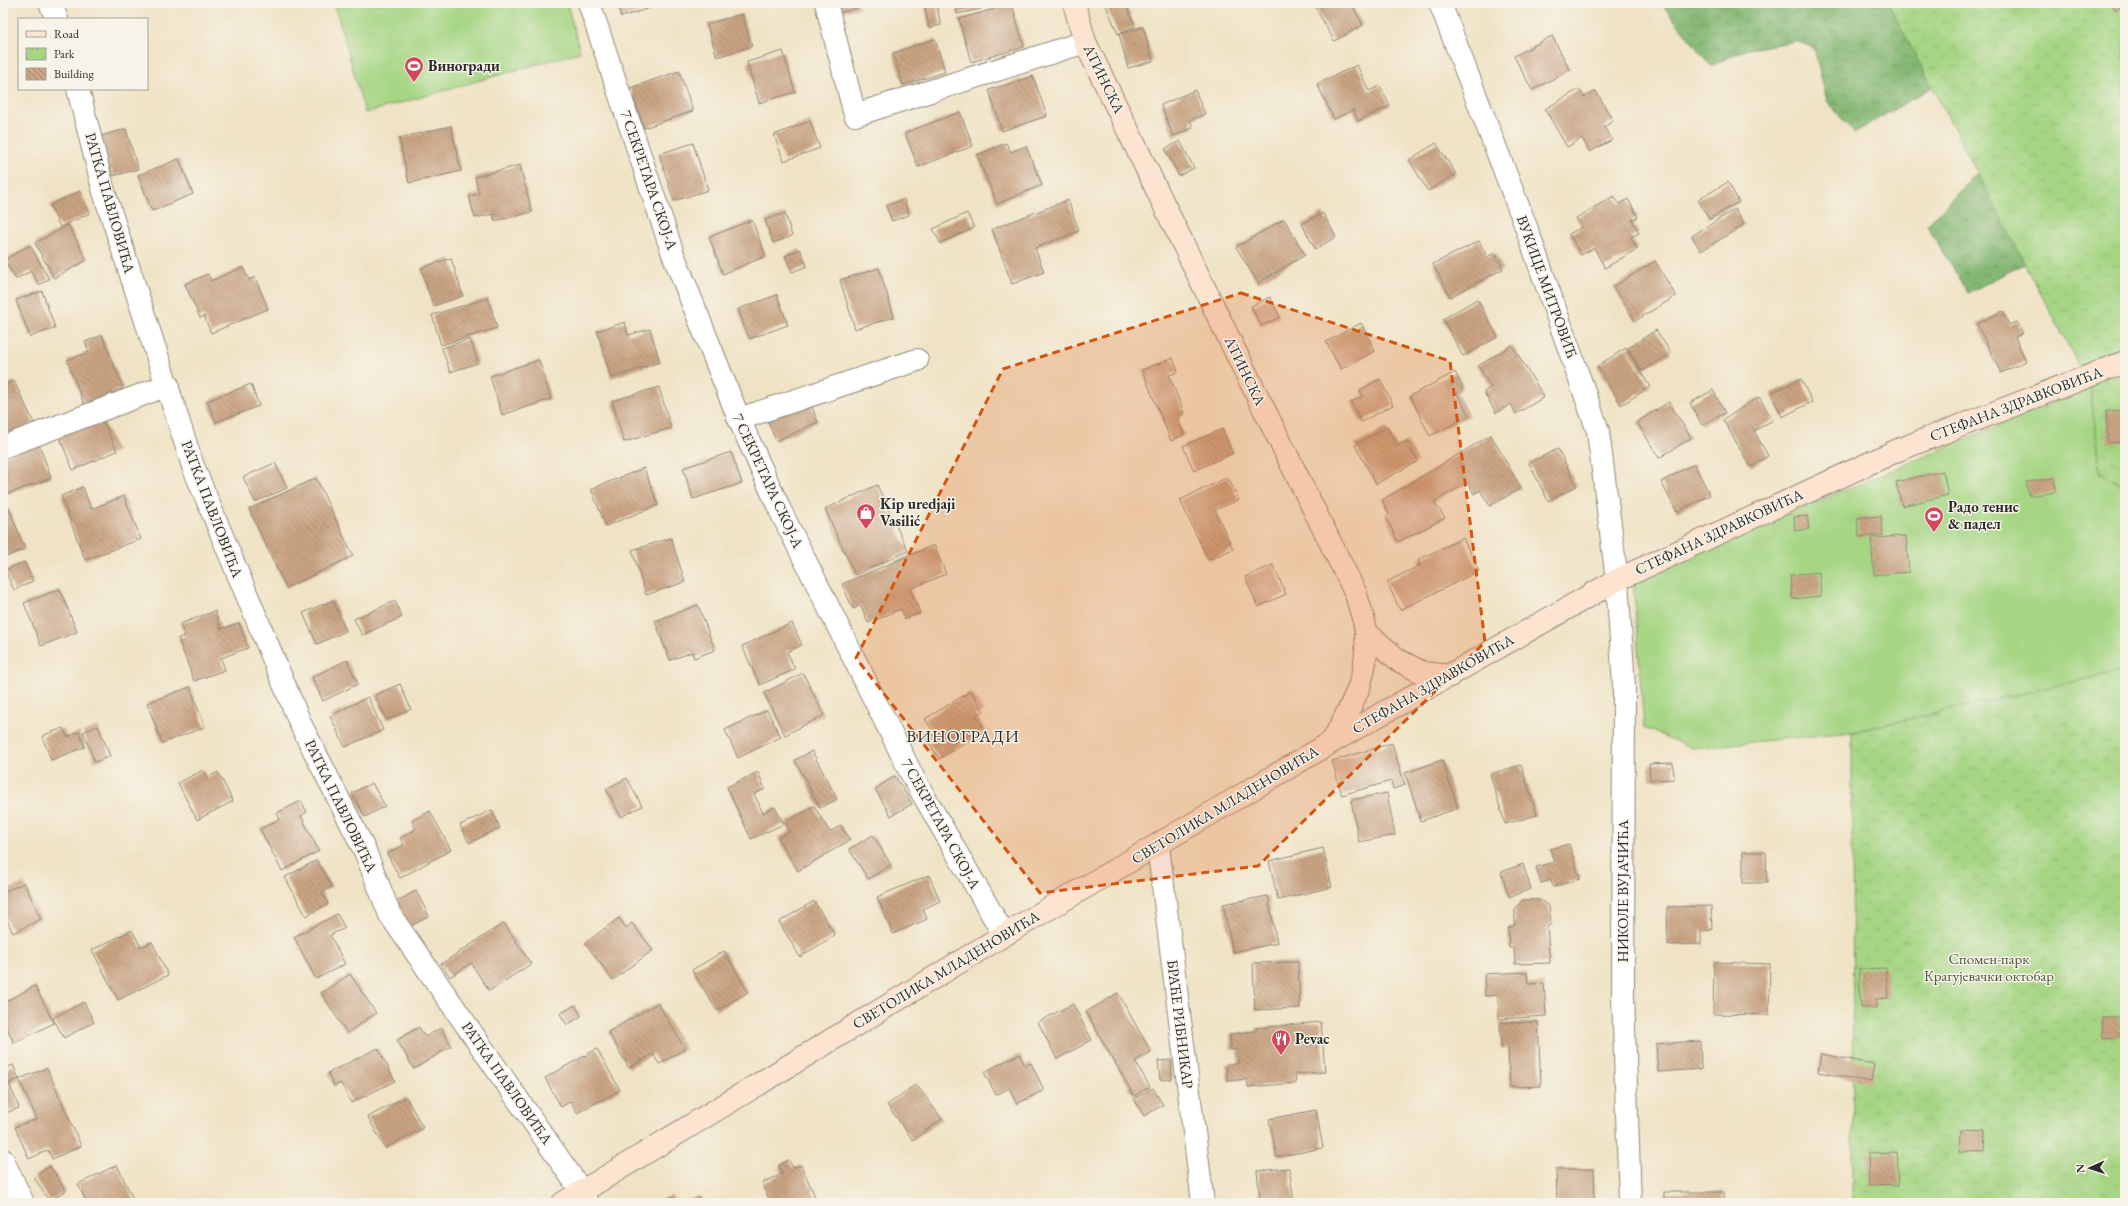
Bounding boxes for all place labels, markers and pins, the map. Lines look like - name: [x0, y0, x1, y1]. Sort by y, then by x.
- sports icon: Виногради: [403, 55, 425, 83]
- place label: Виногради: [428, 56, 500, 75]
- place label: Kip uredjaji Vasilić: [880, 494, 956, 530]
- place label: Радо тенис & падел: [1948, 497, 2019, 533]
- shop icon: Kip uredjaji Vasilić: [855, 502, 877, 530]
- sports icon: Радо тенис & падел: [1923, 505, 1945, 533]
- restaurant icon: Pevac: [1270, 1028, 1292, 1056]
- place label: Pevac: [1295, 1029, 1329, 1048]

